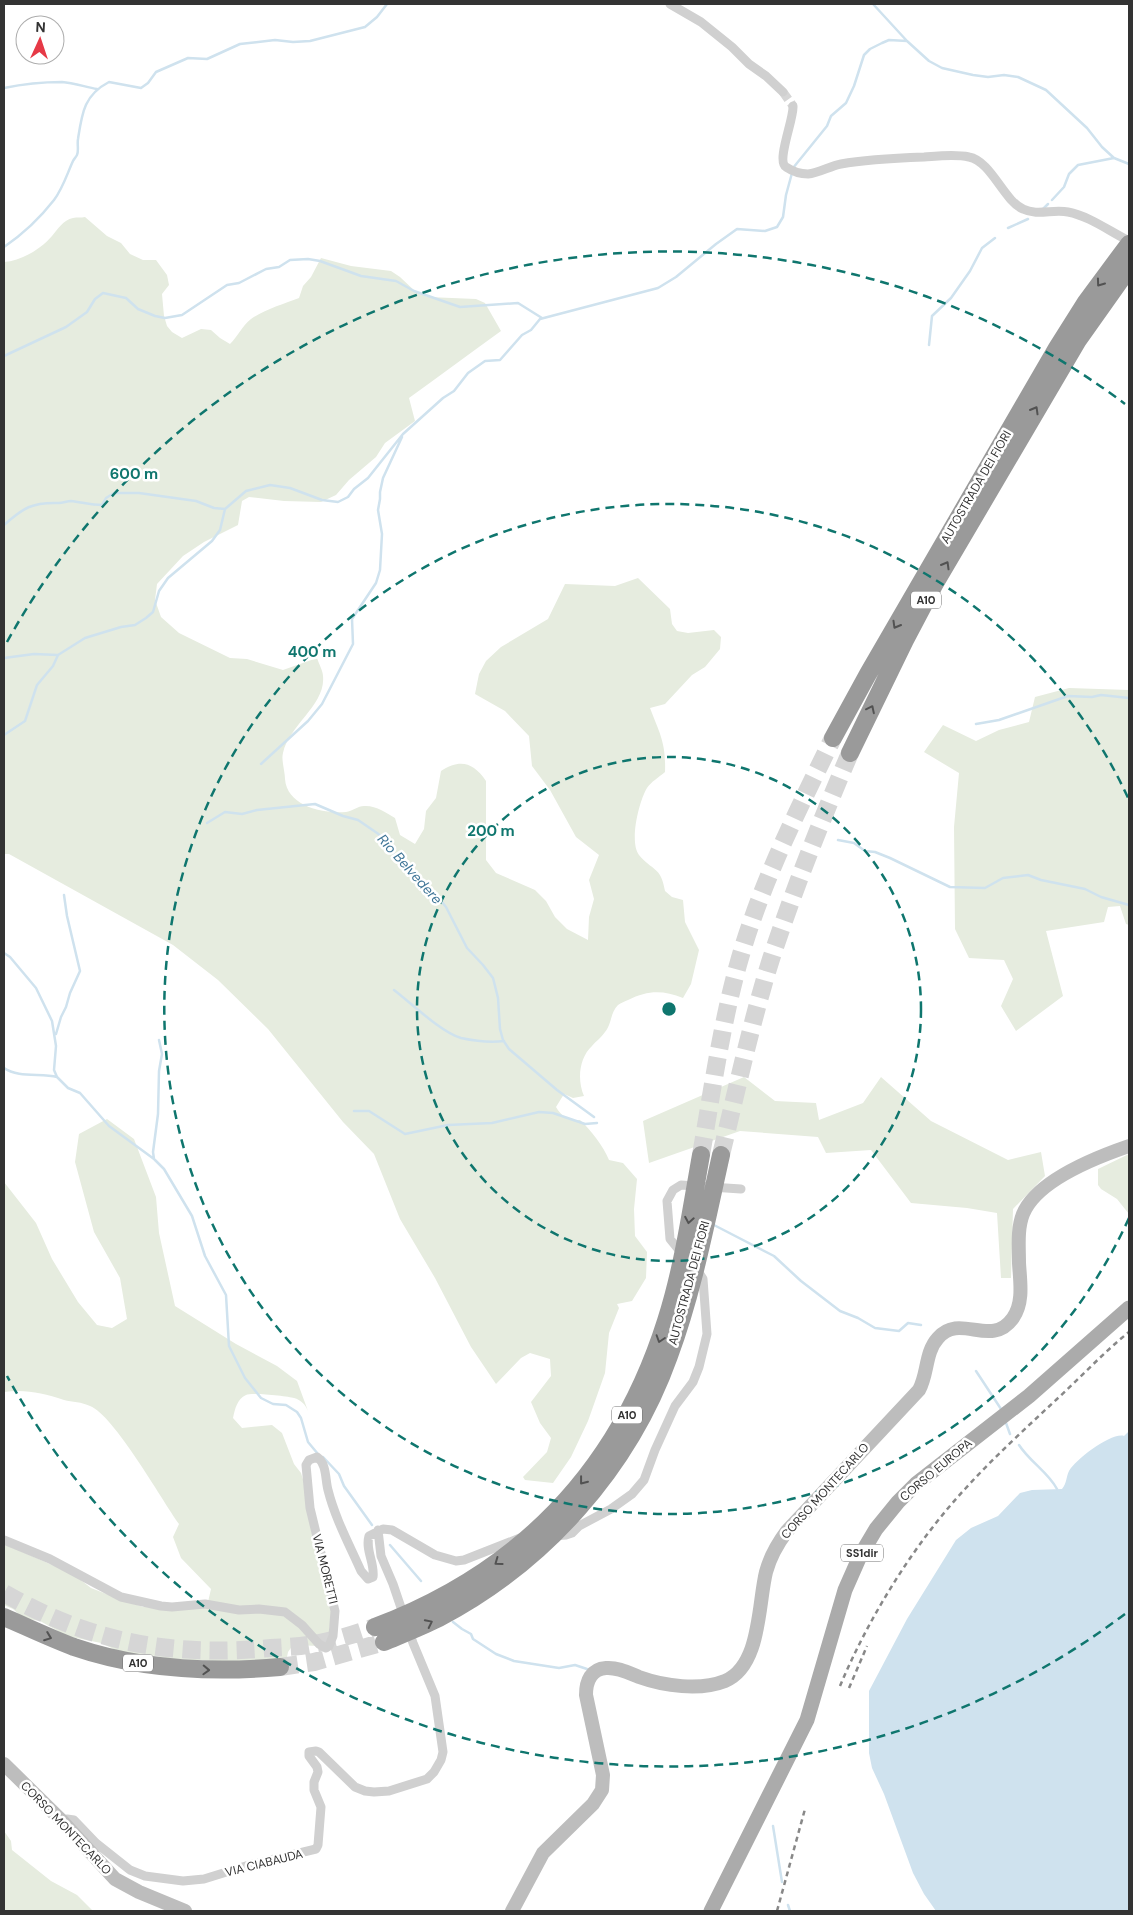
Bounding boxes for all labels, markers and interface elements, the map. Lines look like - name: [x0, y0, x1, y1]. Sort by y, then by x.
- north arrow: [15, 15, 65, 65]
- text: N: [35, 18, 46, 36]
- one-way arrow: [1097, 277, 1105, 286]
- one-way arrow: [1029, 407, 1039, 416]
- street label: AUTOSTRADA DEI FIORI: [937, 428, 1015, 546]
- text: 600 m: [110, 464, 158, 484]
- one-way arrow: [939, 561, 949, 570]
- road number: A10: [911, 592, 941, 608]
- one-way arrow: [893, 620, 903, 629]
- text: 400 m: [288, 642, 336, 662]
- one-way arrow: [865, 705, 875, 714]
- text: 200 m: [467, 821, 515, 841]
- water label: Rio Belvedere: [374, 830, 446, 908]
- centre of rings: [660, 1000, 678, 1018]
- one-way arrow: [684, 1216, 695, 1225]
- street label: AUTOSTRADA DEI FIORI: [665, 1219, 713, 1347]
- one-way arrow: [656, 1334, 666, 1343]
- road number: A10: [612, 1406, 642, 1424]
- street label: CORSO EUROPA: [897, 1435, 975, 1505]
- street label: CORSO MONTECARLO: [778, 1440, 872, 1542]
- one-way arrow: [581, 1475, 589, 1484]
- street label: VIA MORETTI: [309, 1532, 341, 1606]
- road number: SS1dir: [841, 1545, 883, 1562]
- one-way arrow: [494, 1556, 503, 1565]
- one-way arrow: [424, 1619, 433, 1629]
- one-way arrow: [43, 1631, 52, 1641]
- road number: A10: [123, 1655, 153, 1672]
- one-way arrow: [203, 1665, 211, 1676]
- street label: CORSO MONTECARLO: [17, 1778, 115, 1878]
- street label: VIA CIABAUDA: [223, 1846, 305, 1880]

